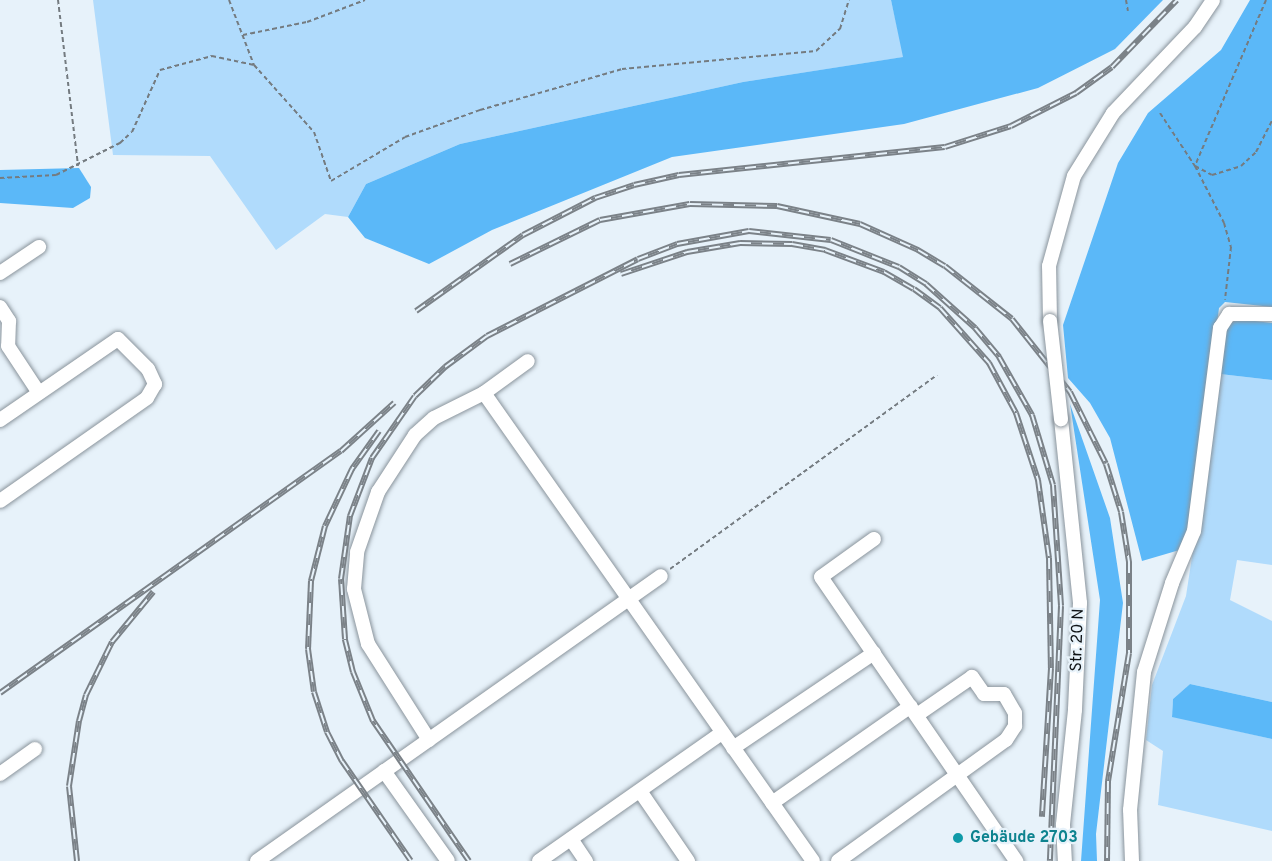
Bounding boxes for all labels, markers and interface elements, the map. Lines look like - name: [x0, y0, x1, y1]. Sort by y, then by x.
- street label: Str. 20 N: [1067, 608, 1089, 672]
- place label: Gebäude 2703: [970, 828, 1078, 848]
- marker: Gebäude 2703: [951, 831, 965, 845]

